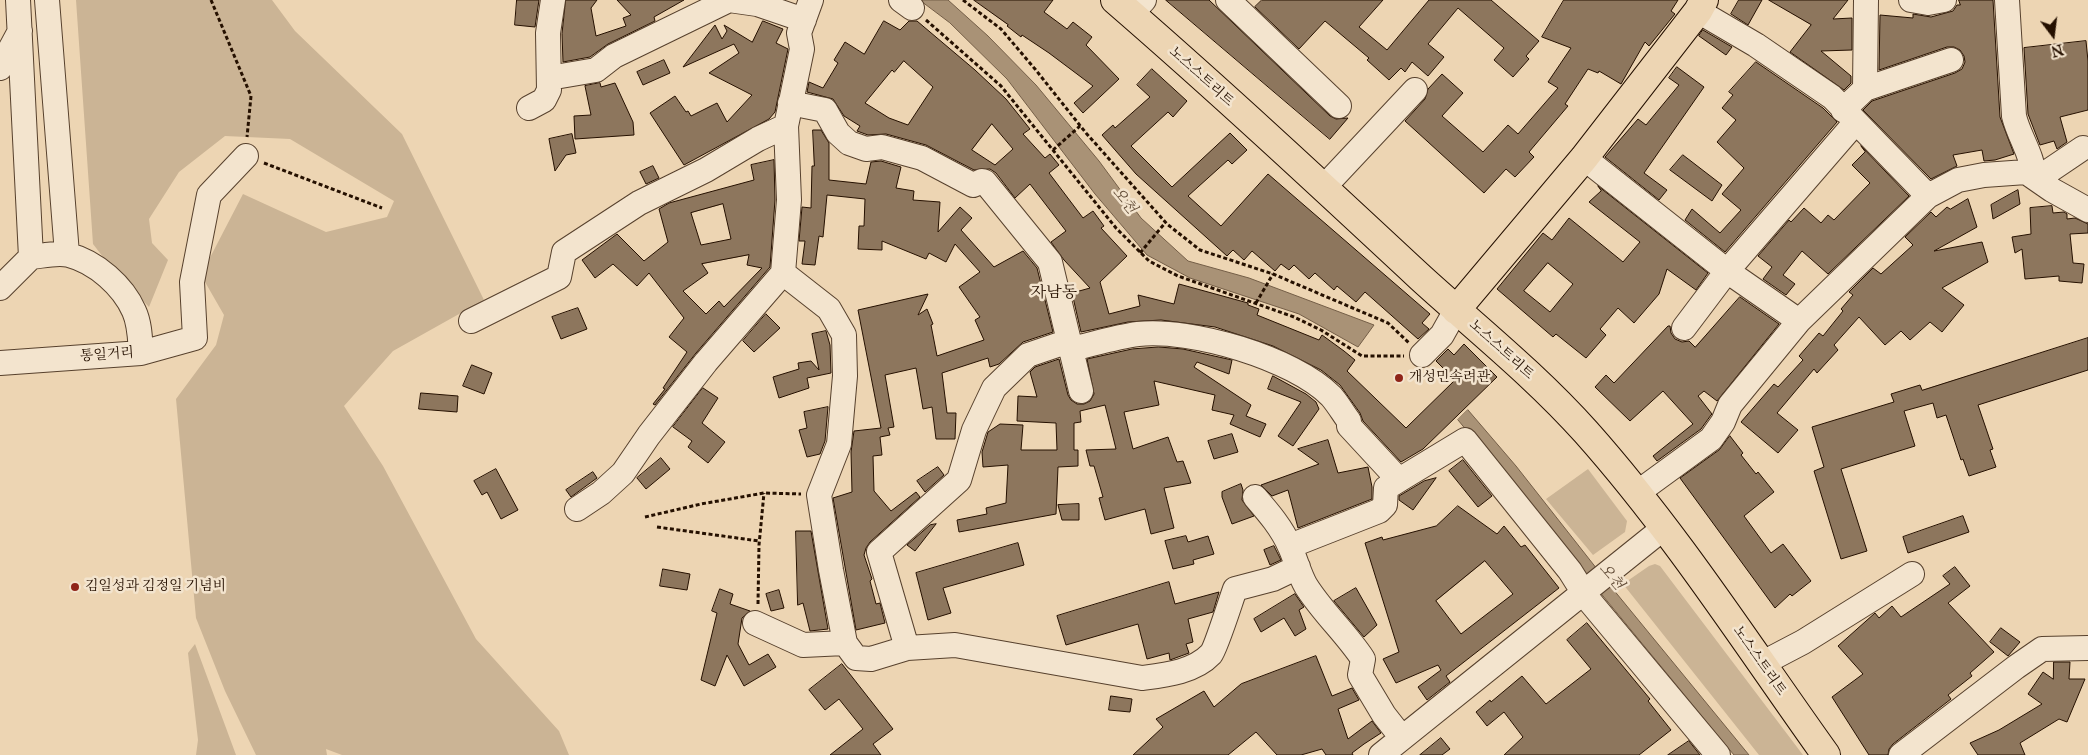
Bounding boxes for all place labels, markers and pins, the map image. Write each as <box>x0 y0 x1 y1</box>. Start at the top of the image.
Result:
place label: 개성민속려관 <box>1409 370 1490 386</box>
marker: 개성민속려관 <box>1393 372 1405 384</box>
place label: 김일성과 김정일 기념비 <box>85 579 226 595</box>
marker: 김일성과 김정일 기념비 <box>69 581 81 593</box>

